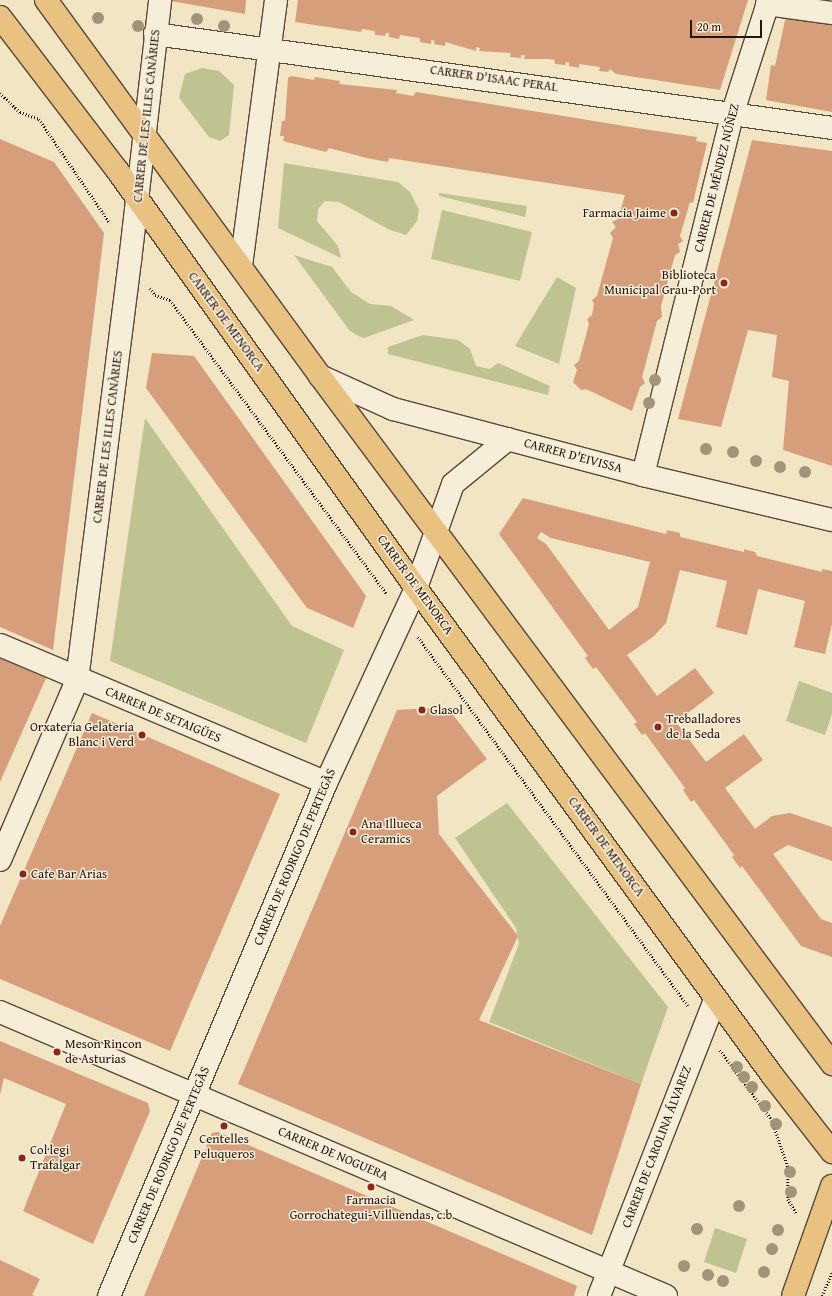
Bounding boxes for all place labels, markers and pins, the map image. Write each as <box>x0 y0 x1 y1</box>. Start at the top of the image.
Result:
place label: Farmacia Jaime <box>583 205 666 221</box>
marker: Farmacia Jaime <box>669 208 679 218</box>
place label: Biblioteca Municipal Grau-Port <box>604 268 716 299</box>
marker: Biblioteca Municipal Grau-Port <box>719 278 729 288</box>
place label: Glasol <box>430 702 463 718</box>
marker: Glasol <box>417 705 427 715</box>
place label: Treballadores de la Seda <box>666 712 741 743</box>
place label: Orxateria Gelateria Blanc i Verd <box>30 720 134 751</box>
marker: Treballadores de la Seda <box>653 722 663 732</box>
marker: Orxateria Gelateria Blanc i Verd <box>137 730 147 740</box>
place label: Ana Illueca Ceramics <box>361 817 422 848</box>
marker: Ana Illueca Ceramics <box>348 827 358 837</box>
place label: Cafe Bar Arias <box>31 866 107 882</box>
marker: Cafe Bar Arias <box>18 869 28 879</box>
place label: Meson Rincon de Asturias <box>65 1037 142 1068</box>
marker: Meson Rincon de Asturias <box>52 1047 62 1057</box>
marker: Centelles Peluqueros <box>219 1121 229 1131</box>
place label: Centelles Peluqueros <box>194 1132 254 1163</box>
place label: Col·legi Trafalgar <box>30 1143 81 1174</box>
marker: Col·legi Trafalgar <box>17 1153 27 1163</box>
marker: Farmacia Gorrochategui-Villuendas, c.b <box>366 1182 376 1192</box>
place label: Farmacia Gorrochategui-Villuendas, c.b <box>290 1193 452 1224</box>

